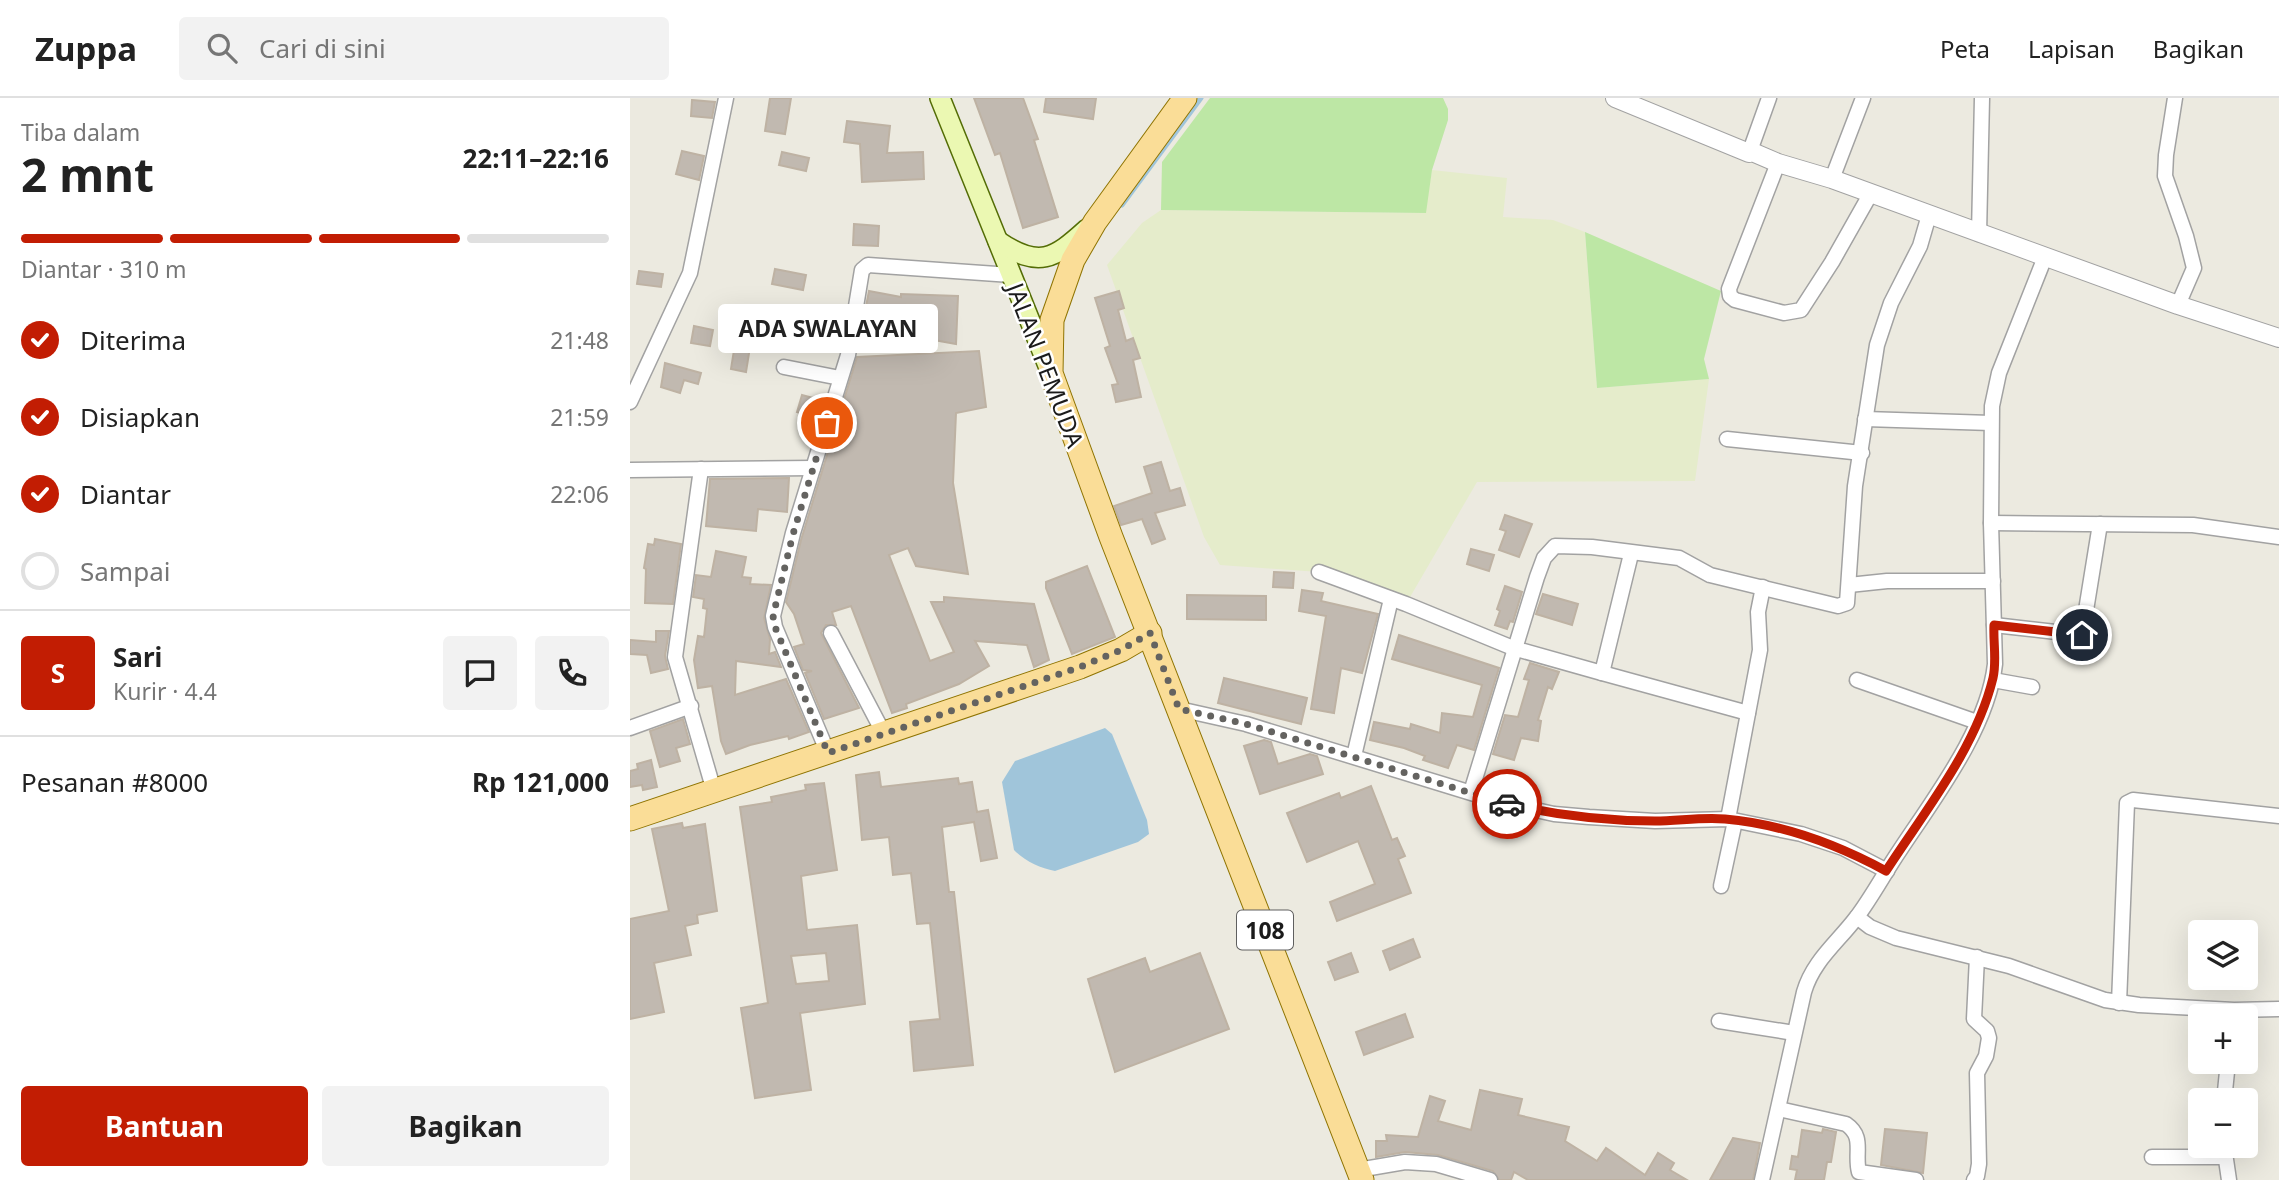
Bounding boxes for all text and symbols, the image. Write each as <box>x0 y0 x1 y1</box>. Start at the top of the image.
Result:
search box <box>179 17 669 80</box>
text: Zuppa <box>35 26 137 71</box>
icon: search <box>203 29 241 67</box>
text: Cari di sini <box>259 30 386 66</box>
text: Peta <box>1940 32 1990 65</box>
text: Lapisan <box>2028 32 2115 65</box>
text: Bagikan <box>2153 32 2244 65</box>
text: Tiba dalam <box>21 116 140 148</box>
text: 22:11–22:16 <box>462 140 609 176</box>
text: 2 mnt <box>21 143 154 205</box>
text: Diantar · 310 m <box>21 253 187 285</box>
street label: JALAN PEMUDA <box>999 276 1093 453</box>
callout: ADA SWALAYAN <box>717 304 937 353</box>
text: ADA SWALAYAN <box>738 312 918 344</box>
icon: check <box>21 321 59 359</box>
text: Diterima <box>80 322 186 358</box>
text: 21:48 <box>550 324 609 356</box>
pin <box>797 393 857 453</box>
icon: check <box>21 398 59 436</box>
text: Disiapkan <box>80 399 200 435</box>
text: 21:59 <box>550 401 609 433</box>
icon: bag <box>808 404 846 442</box>
icon: check <box>21 475 59 513</box>
text: Diantar <box>80 476 171 512</box>
text: 22:06 <box>550 478 609 510</box>
text: Sampai <box>80 553 170 589</box>
pin <box>2052 605 2112 665</box>
icon: home <box>2063 616 2101 654</box>
button: chat <box>443 636 517 710</box>
button: phone <box>535 636 609 710</box>
text: Sari <box>113 639 162 675</box>
text: S <box>51 655 65 691</box>
text: Kurir · 4.4 <box>113 675 217 707</box>
text: Pesanan #8000 <box>21 764 208 800</box>
text: Rp 121,000 <box>472 764 609 800</box>
courier <box>1472 769 1542 839</box>
icon: car <box>1488 785 1526 823</box>
road number: 108 <box>1237 910 1293 950</box>
map controls <box>2188 920 2258 1158</box>
button: layers <box>2188 920 2258 990</box>
button: + <box>2188 1004 2258 1074</box>
button: Bantuan <box>21 1086 308 1166</box>
button: Bagikan <box>322 1086 609 1166</box>
button: − <box>2188 1088 2258 1158</box>

